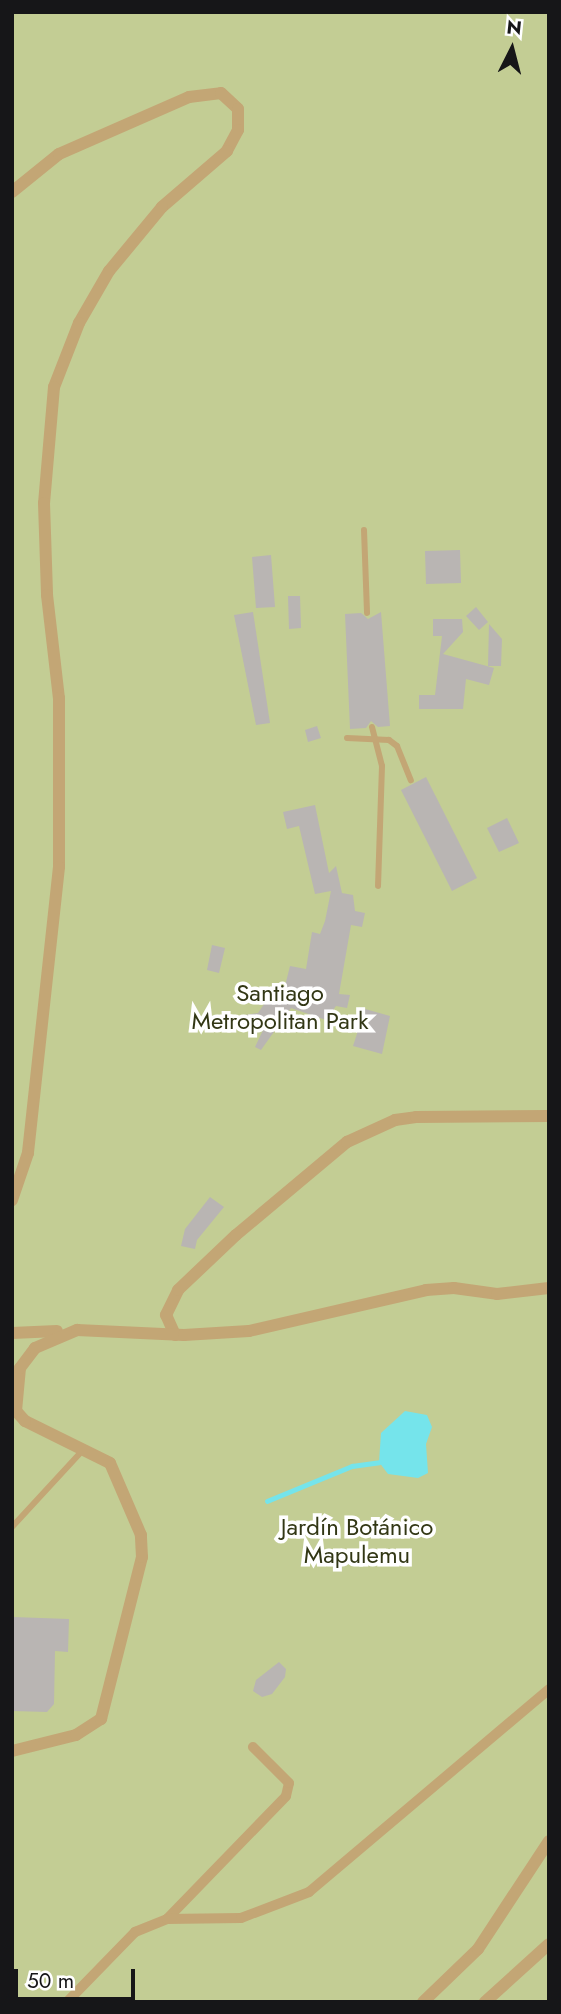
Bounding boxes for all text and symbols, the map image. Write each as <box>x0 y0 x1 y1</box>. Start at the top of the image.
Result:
text: N <box>505 13 523 42</box>
north arrow <box>477 14 547 84</box>
park label: Santiago Metropolitan Park <box>192 979 368 1035</box>
park label: Jardín Botánico Mapulemu <box>281 1513 433 1569</box>
scale bar <box>18 1954 138 1998</box>
text: 50 m <box>27 1966 74 1996</box>

